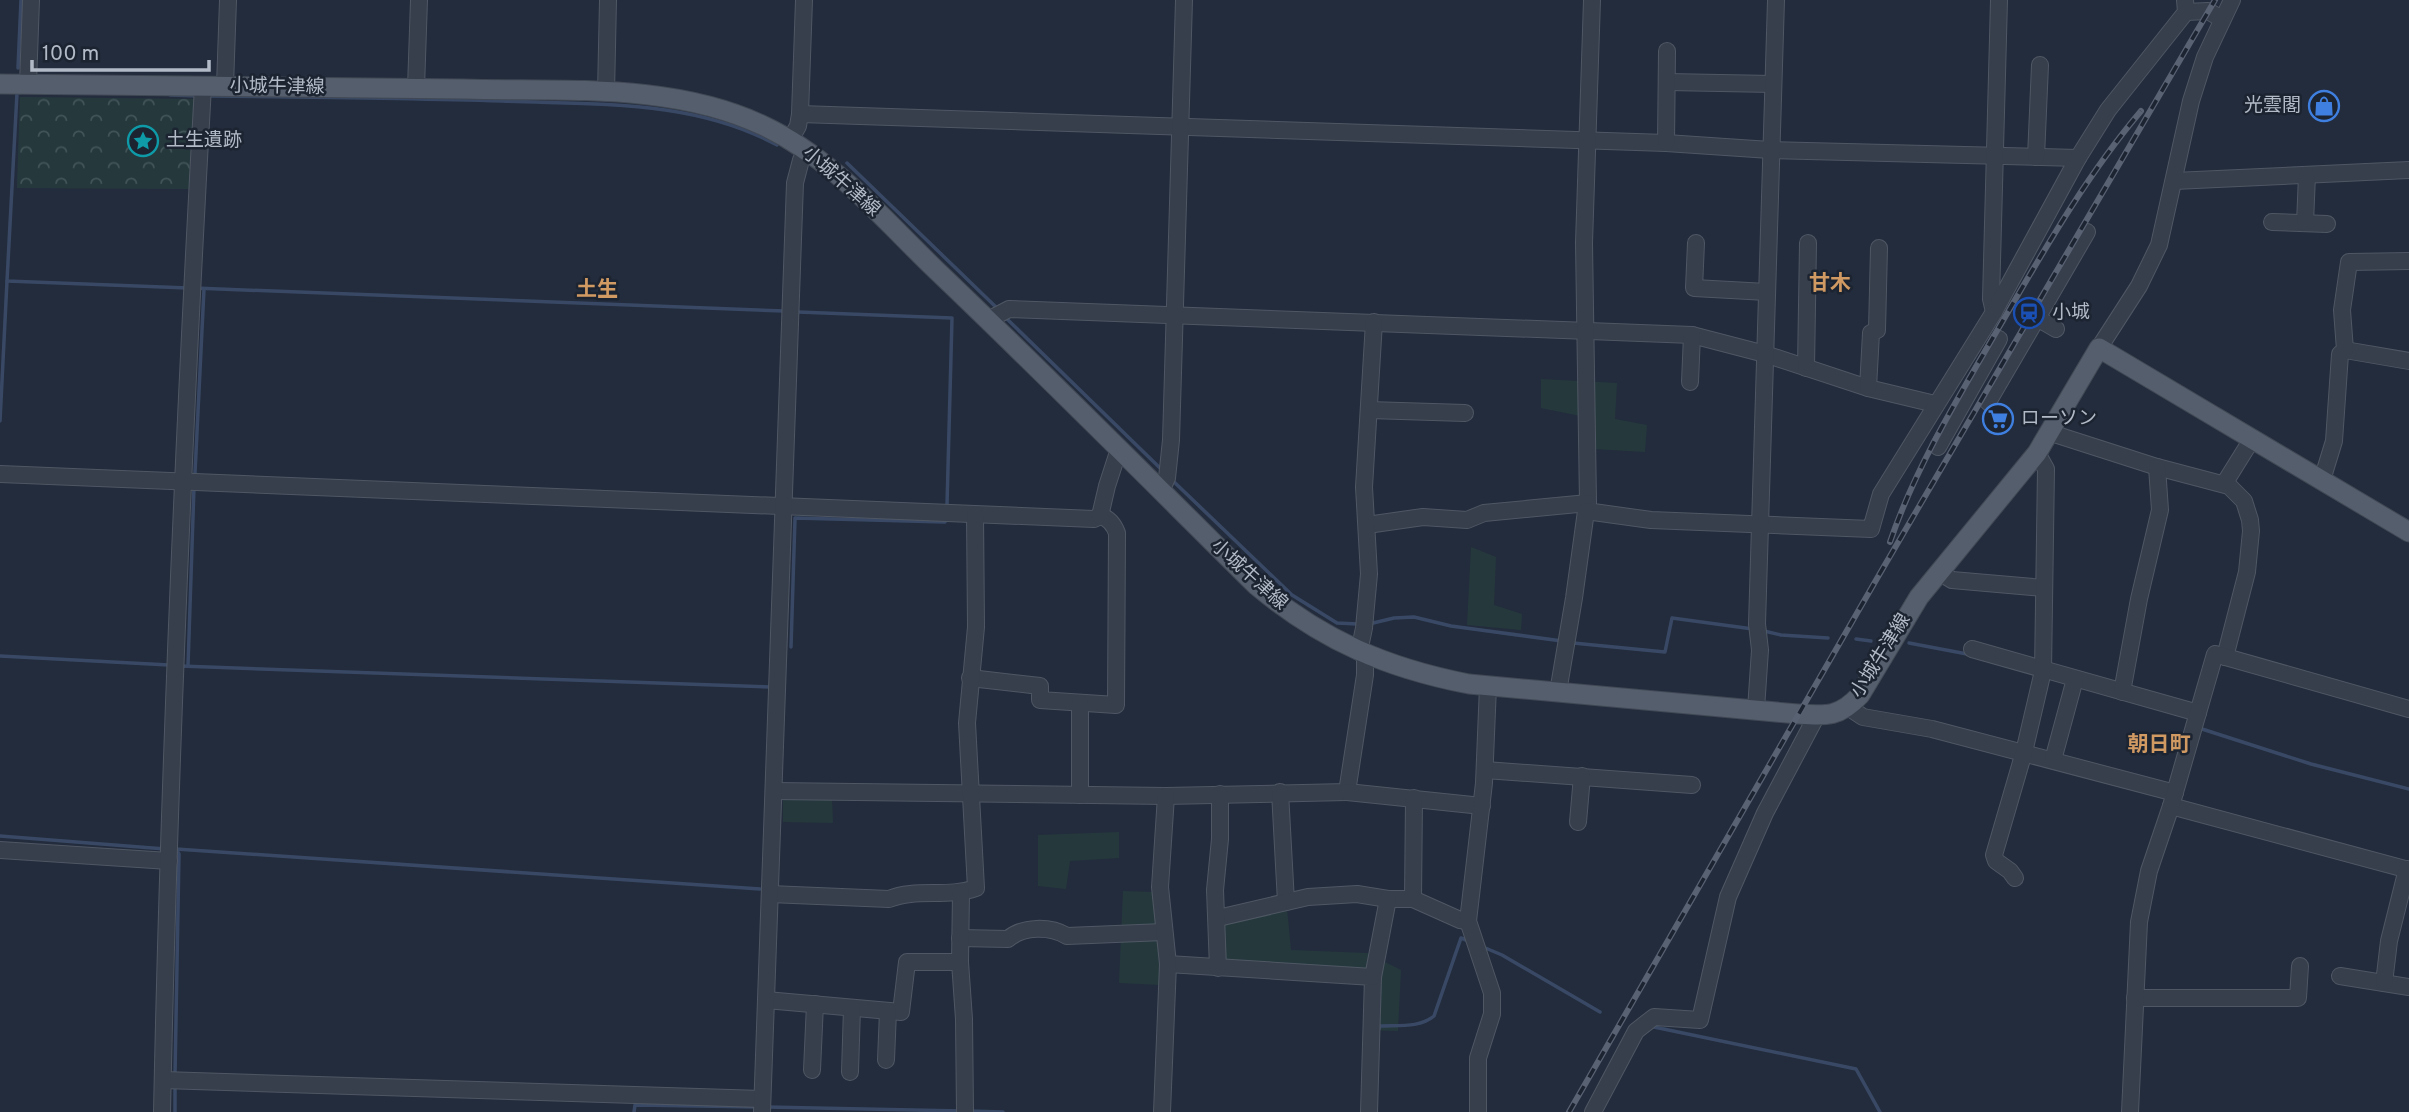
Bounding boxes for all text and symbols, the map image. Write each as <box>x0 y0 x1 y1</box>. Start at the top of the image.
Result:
scale bar <box>32 28 208 72</box>
text: 100 m <box>42 41 99 68</box>
street label: 小城牛津線 <box>229 74 325 100</box>
shop icon: 光雲閣 <box>2307 89 2341 123</box>
place label: 光雲閣 <box>2244 94 2301 118</box>
place icon: 土生遺跡 <box>126 124 160 158</box>
place label: 土生遺跡 <box>166 129 242 153</box>
street label: 小城牛津線 <box>797 142 885 222</box>
district label: 甘木 <box>1809 271 1851 298</box>
district label: 土生 <box>576 277 618 304</box>
station icon: 小城 <box>2012 296 2046 330</box>
place label: 小城 <box>2052 301 2090 325</box>
supermarket icon: ローソン <box>1981 402 2015 436</box>
place label: ローソン <box>2021 407 2097 431</box>
street label: 小城牛津線 <box>1206 534 1292 616</box>
street label: 小城牛津線 <box>1846 609 1916 703</box>
district label: 朝日町 <box>2128 732 2191 759</box>

